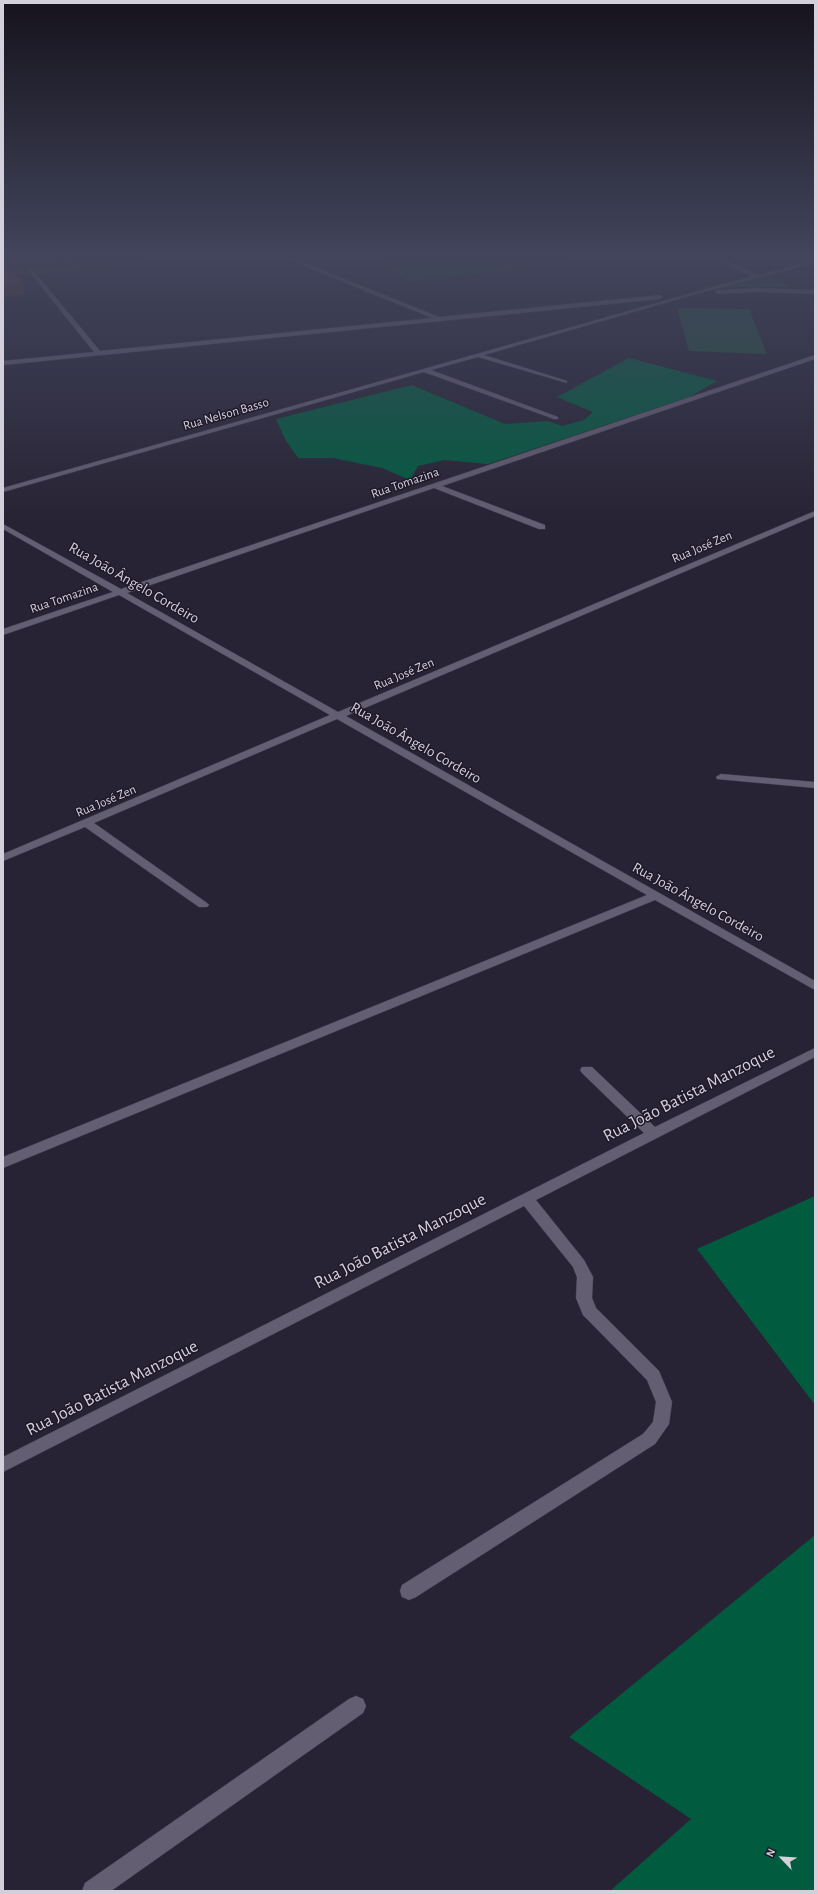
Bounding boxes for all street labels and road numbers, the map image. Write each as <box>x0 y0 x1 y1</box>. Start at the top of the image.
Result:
street label: Rua Nelson Basso <box>181 394 271 434</box>
street label: Rua Tomazina <box>369 464 441 502</box>
street label: Rua José Zen <box>669 527 735 567</box>
street label: Rua João Ângelo Cordeiro <box>66 538 202 628</box>
street label: Rua Tomazina <box>28 579 100 617</box>
street label: Rua José Zen <box>371 654 437 694</box>
street label: Rua João Ângelo Cordeiro <box>348 698 484 788</box>
street label: Rua José Zen <box>73 781 139 821</box>
street label: Rua João Ângelo Cordeiro <box>629 858 767 946</box>
street label: Rua João Batista Manzoque <box>599 1041 779 1147</box>
street label: Rua João Batista Manzoque <box>310 1188 490 1294</box>
street label: Rua João Batista Manzoque <box>22 1335 202 1441</box>

